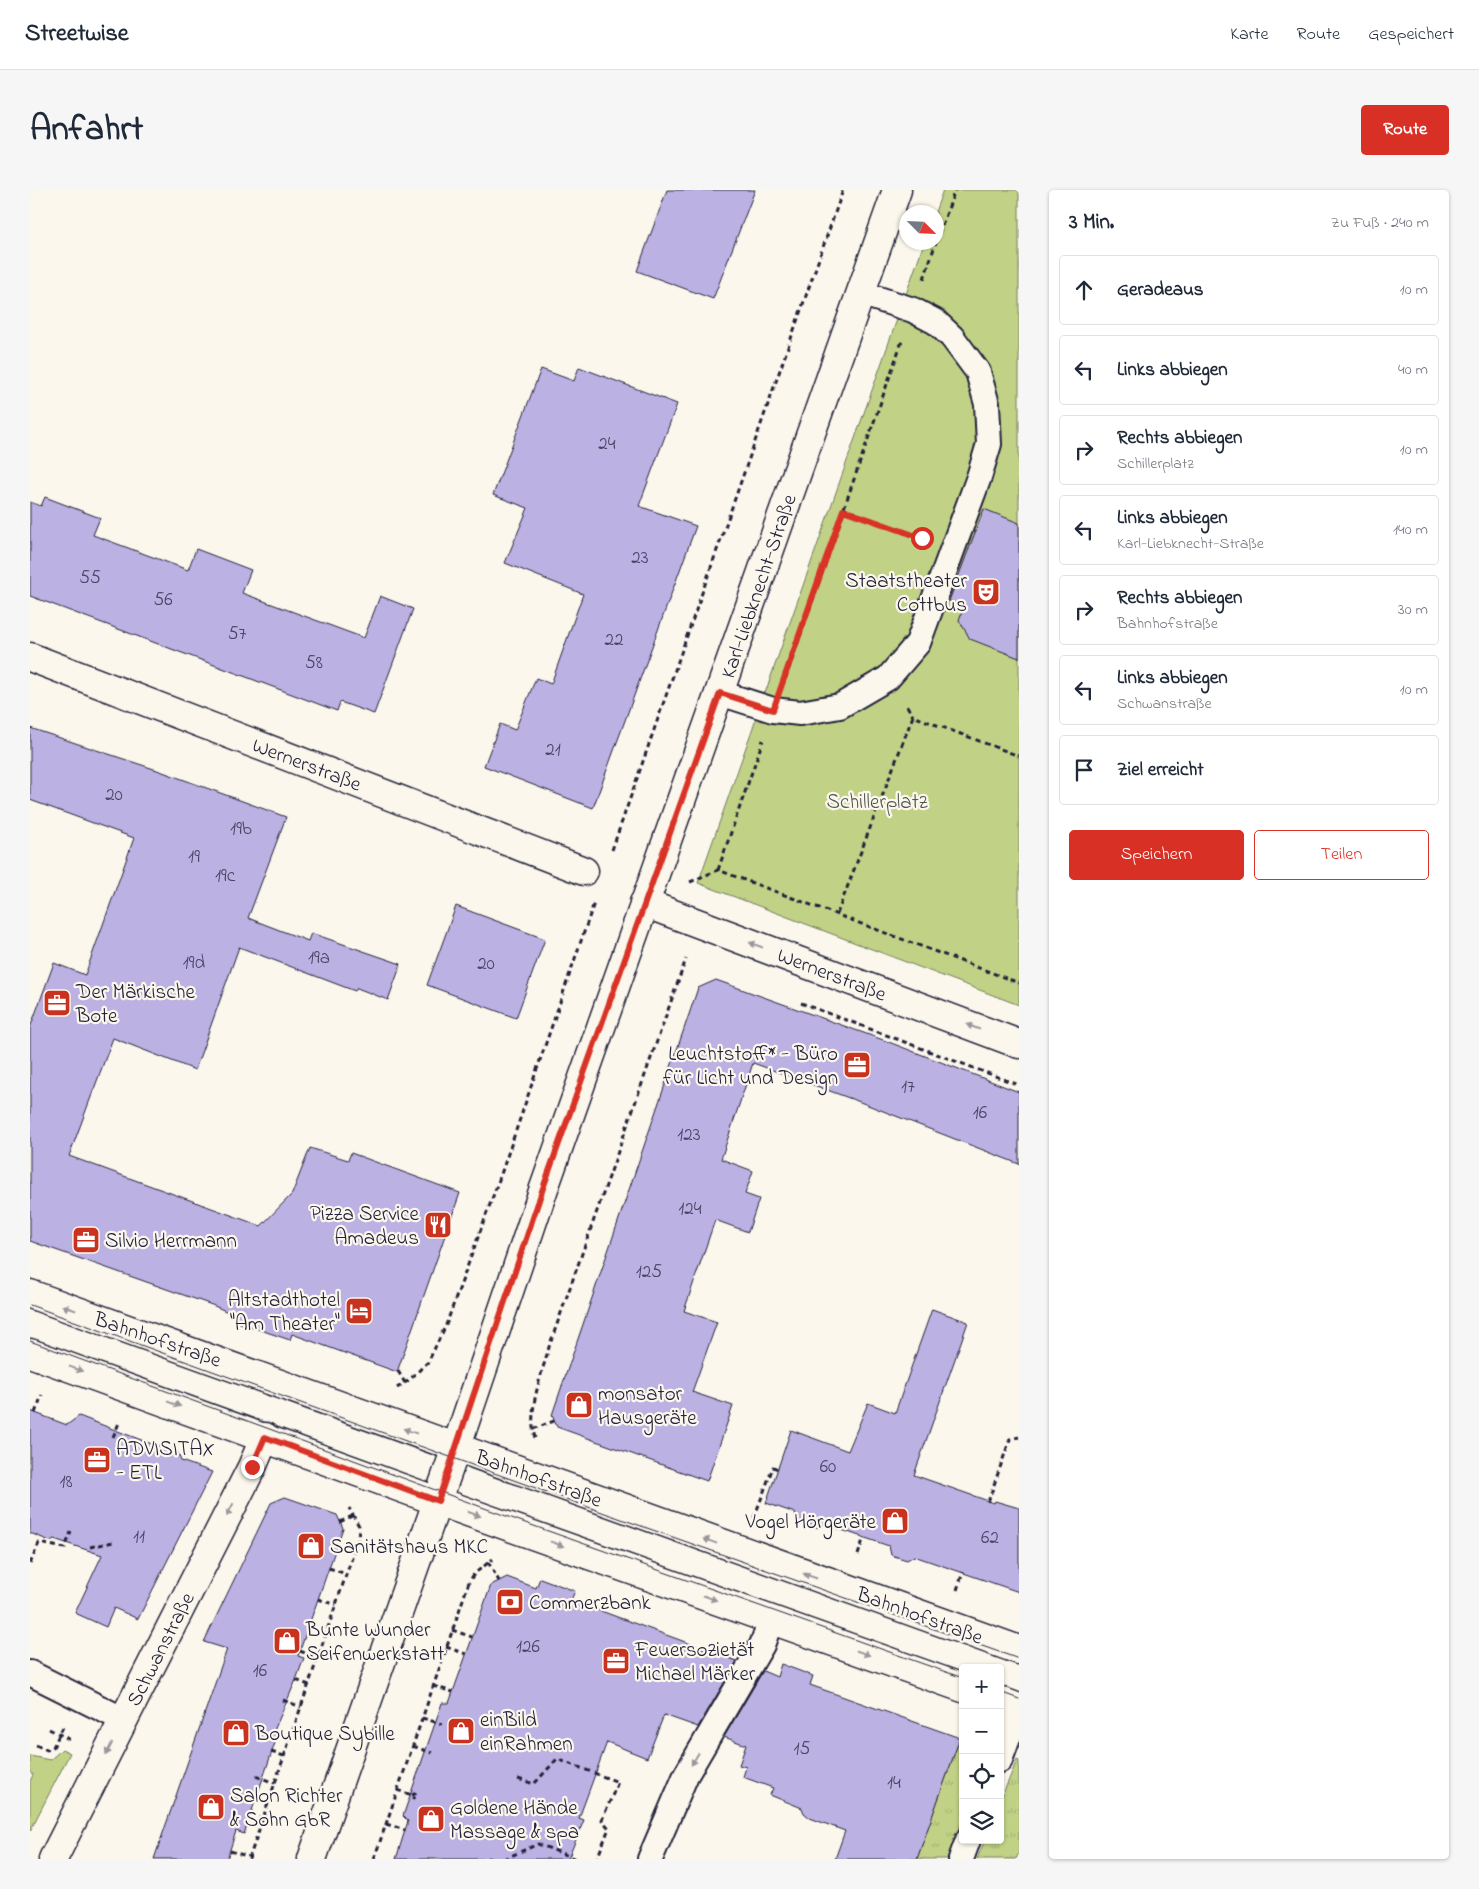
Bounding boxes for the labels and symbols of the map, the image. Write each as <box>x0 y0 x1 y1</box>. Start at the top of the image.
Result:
north arrow <box>899 205 944 250</box>
house number: 24 <box>598 431 616 458</box>
street label: Karl-Liebknecht-Straße <box>714 490 806 683</box>
route start <box>911 527 934 550</box>
house number: 23 <box>631 545 649 572</box>
house number: 55 <box>79 565 101 592</box>
place label: Staatstheater Cottbus <box>845 567 967 621</box>
theatre icon: Staatstheater Cottbus <box>971 577 1001 607</box>
house number: 56 <box>153 587 173 614</box>
house number: 57 <box>228 621 247 648</box>
house number: 22 <box>605 627 623 654</box>
house number: 58 <box>305 650 323 677</box>
street label: Wernerstraße <box>247 731 366 801</box>
house number: 21 <box>545 737 561 764</box>
house number: 20 <box>105 782 123 809</box>
park label: Schillerplatz <box>826 788 928 818</box>
house number: 19b <box>230 816 252 843</box>
house number: 19 <box>188 844 200 871</box>
house number: 19c <box>215 863 236 890</box>
one-way arrow <box>748 941 763 949</box>
street label: Wernerstraße <box>772 941 891 1011</box>
house number: 19a <box>308 945 330 972</box>
house number: 19d <box>183 950 206 977</box>
house number: 20 <box>477 951 495 978</box>
place label: Der Märkische Bote <box>75 978 195 1032</box>
office icon: Der Märkische Bote <box>42 988 72 1018</box>
one-way arrow <box>966 1023 981 1030</box>
place label: Leuchtstoff* - Büro für Licht und Design <box>663 1040 838 1096</box>
office icon: Leuchtstoff* - Büro für Licht und Design <box>842 1050 872 1080</box>
house number: 17 <box>901 1074 915 1101</box>
house number: 16 <box>973 1100 987 1127</box>
house number: 123 <box>677 1122 701 1149</box>
house number: 124 <box>678 1196 702 1223</box>
place label: Pizza Service Amadeus <box>310 1200 420 1254</box>
restaurant icon: Pizza Service Amadeus <box>423 1210 453 1240</box>
office icon: Silvio Herrmann <box>71 1225 101 1255</box>
place label: Silvio Herrmann <box>105 1227 237 1257</box>
house number: 125 <box>636 1259 662 1286</box>
place label: Altstadthotel "Am Theater" <box>228 1286 340 1340</box>
hotel icon: Altstadthotel "Am Theater" <box>344 1296 374 1326</box>
one-way arrow <box>61 1304 76 1312</box>
street label: Bahnhofstraße <box>89 1305 225 1377</box>
one-way arrow <box>69 1365 84 1373</box>
place label: monsator Hausgeräte <box>598 1380 697 1436</box>
shop icon: monsator Hausgeräte <box>564 1390 594 1420</box>
one-way arrow <box>167 1400 182 1408</box>
one-way arrow <box>403 1427 418 1434</box>
place label: ADVISITAX - ETL <box>116 1435 215 1489</box>
street label: Bahnhofstraße <box>470 1443 606 1517</box>
office icon: ADVISITAX - ETL <box>82 1445 112 1475</box>
house number: 60 <box>820 1454 836 1481</box>
route end <box>241 1456 264 1479</box>
house number: 18 <box>59 1469 73 1496</box>
one-way arrow <box>226 1503 234 1518</box>
shop icon: Vogel Hörgeräte <box>880 1506 910 1536</box>
place label: Vogel Hörgeräte <box>744 1508 877 1540</box>
one-way arrow <box>467 1510 482 1518</box>
house number: 11 <box>133 1524 145 1551</box>
house number: 62 <box>981 1525 999 1552</box>
shop icon: Sanitätshaus MKC <box>296 1531 326 1561</box>
place label: Sanitätshaus MKC <box>330 1533 488 1563</box>
one-way arrow <box>702 1537 717 1545</box>
one-way arrow <box>549 1541 564 1548</box>
one-way arrow <box>803 1572 818 1579</box>
street label: Bahnhofstraße <box>851 1580 987 1654</box>
street label: Schwanstraße <box>120 1587 204 1712</box>
bank icon: Commerzbank <box>495 1587 525 1617</box>
place label: Commerzbank <box>529 1589 652 1619</box>
one-way arrow <box>702 1595 717 1602</box>
place label: Bunte Wunder Seifenwerkstatt <box>305 1616 444 1670</box>
shop icon: Bunte Wunder Seifenwerkstatt <box>272 1626 302 1656</box>
house number: 126 <box>516 1634 540 1661</box>
place label: Feuersozietät Michael Märker <box>634 1636 756 1690</box>
office icon: Feuersozietät Michael Märker <box>601 1646 631 1676</box>
one-way arrow <box>856 1649 871 1657</box>
house number: 16 <box>253 1658 267 1685</box>
place label: einBild einRahmen <box>480 1706 573 1760</box>
shop icon: einBild einRahmen <box>446 1716 476 1746</box>
shop icon: Boutique Sybille <box>221 1718 251 1748</box>
place label: Boutique Sybille <box>254 1720 395 1752</box>
house number: 15 <box>794 1736 811 1763</box>
one-way arrow <box>105 1742 113 1756</box>
one-way arrow <box>691 1752 700 1765</box>
house number: 14 <box>887 1770 901 1797</box>
place label: Salon Richter & Sohn GbR <box>230 1782 343 1836</box>
shop icon: Salon Richter & Sohn GbR <box>196 1792 226 1822</box>
place label: Goldene Hände Massage & spa <box>450 1794 579 1850</box>
shop icon: Goldene Hände Massage & spa <box>416 1804 446 1834</box>

